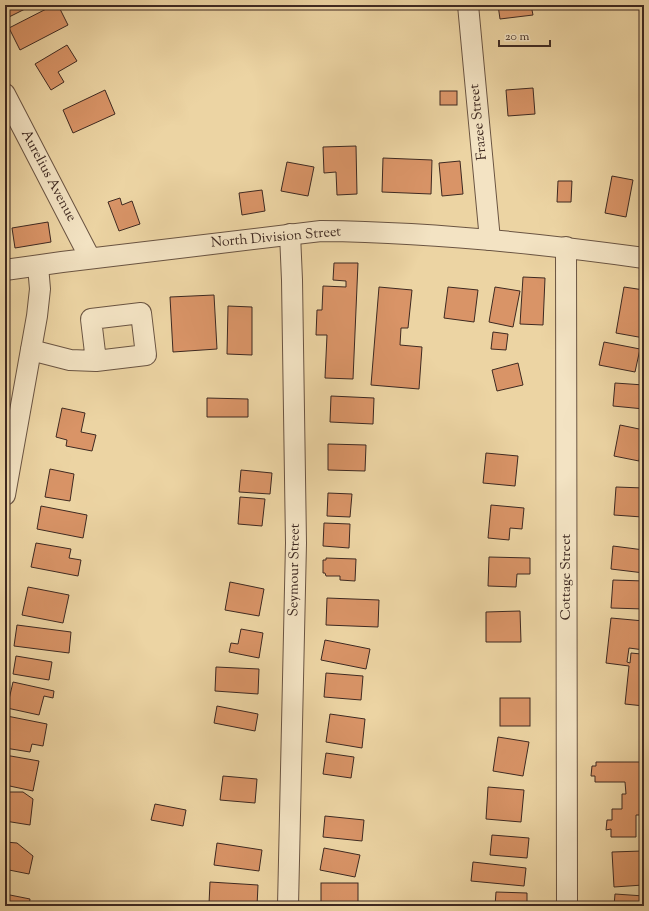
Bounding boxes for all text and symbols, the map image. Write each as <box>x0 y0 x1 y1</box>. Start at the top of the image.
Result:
scale bar <box>499 22 550 48</box>
text: 20 m <box>505 28 530 46</box>
street label: Frazee Street <box>465 83 493 161</box>
street label: Aurelius Avenue <box>15 126 81 226</box>
street label: North Division Street <box>210 222 342 254</box>
street label: Seymour Street <box>284 523 306 617</box>
street label: Cottage Street <box>557 533 577 620</box>

